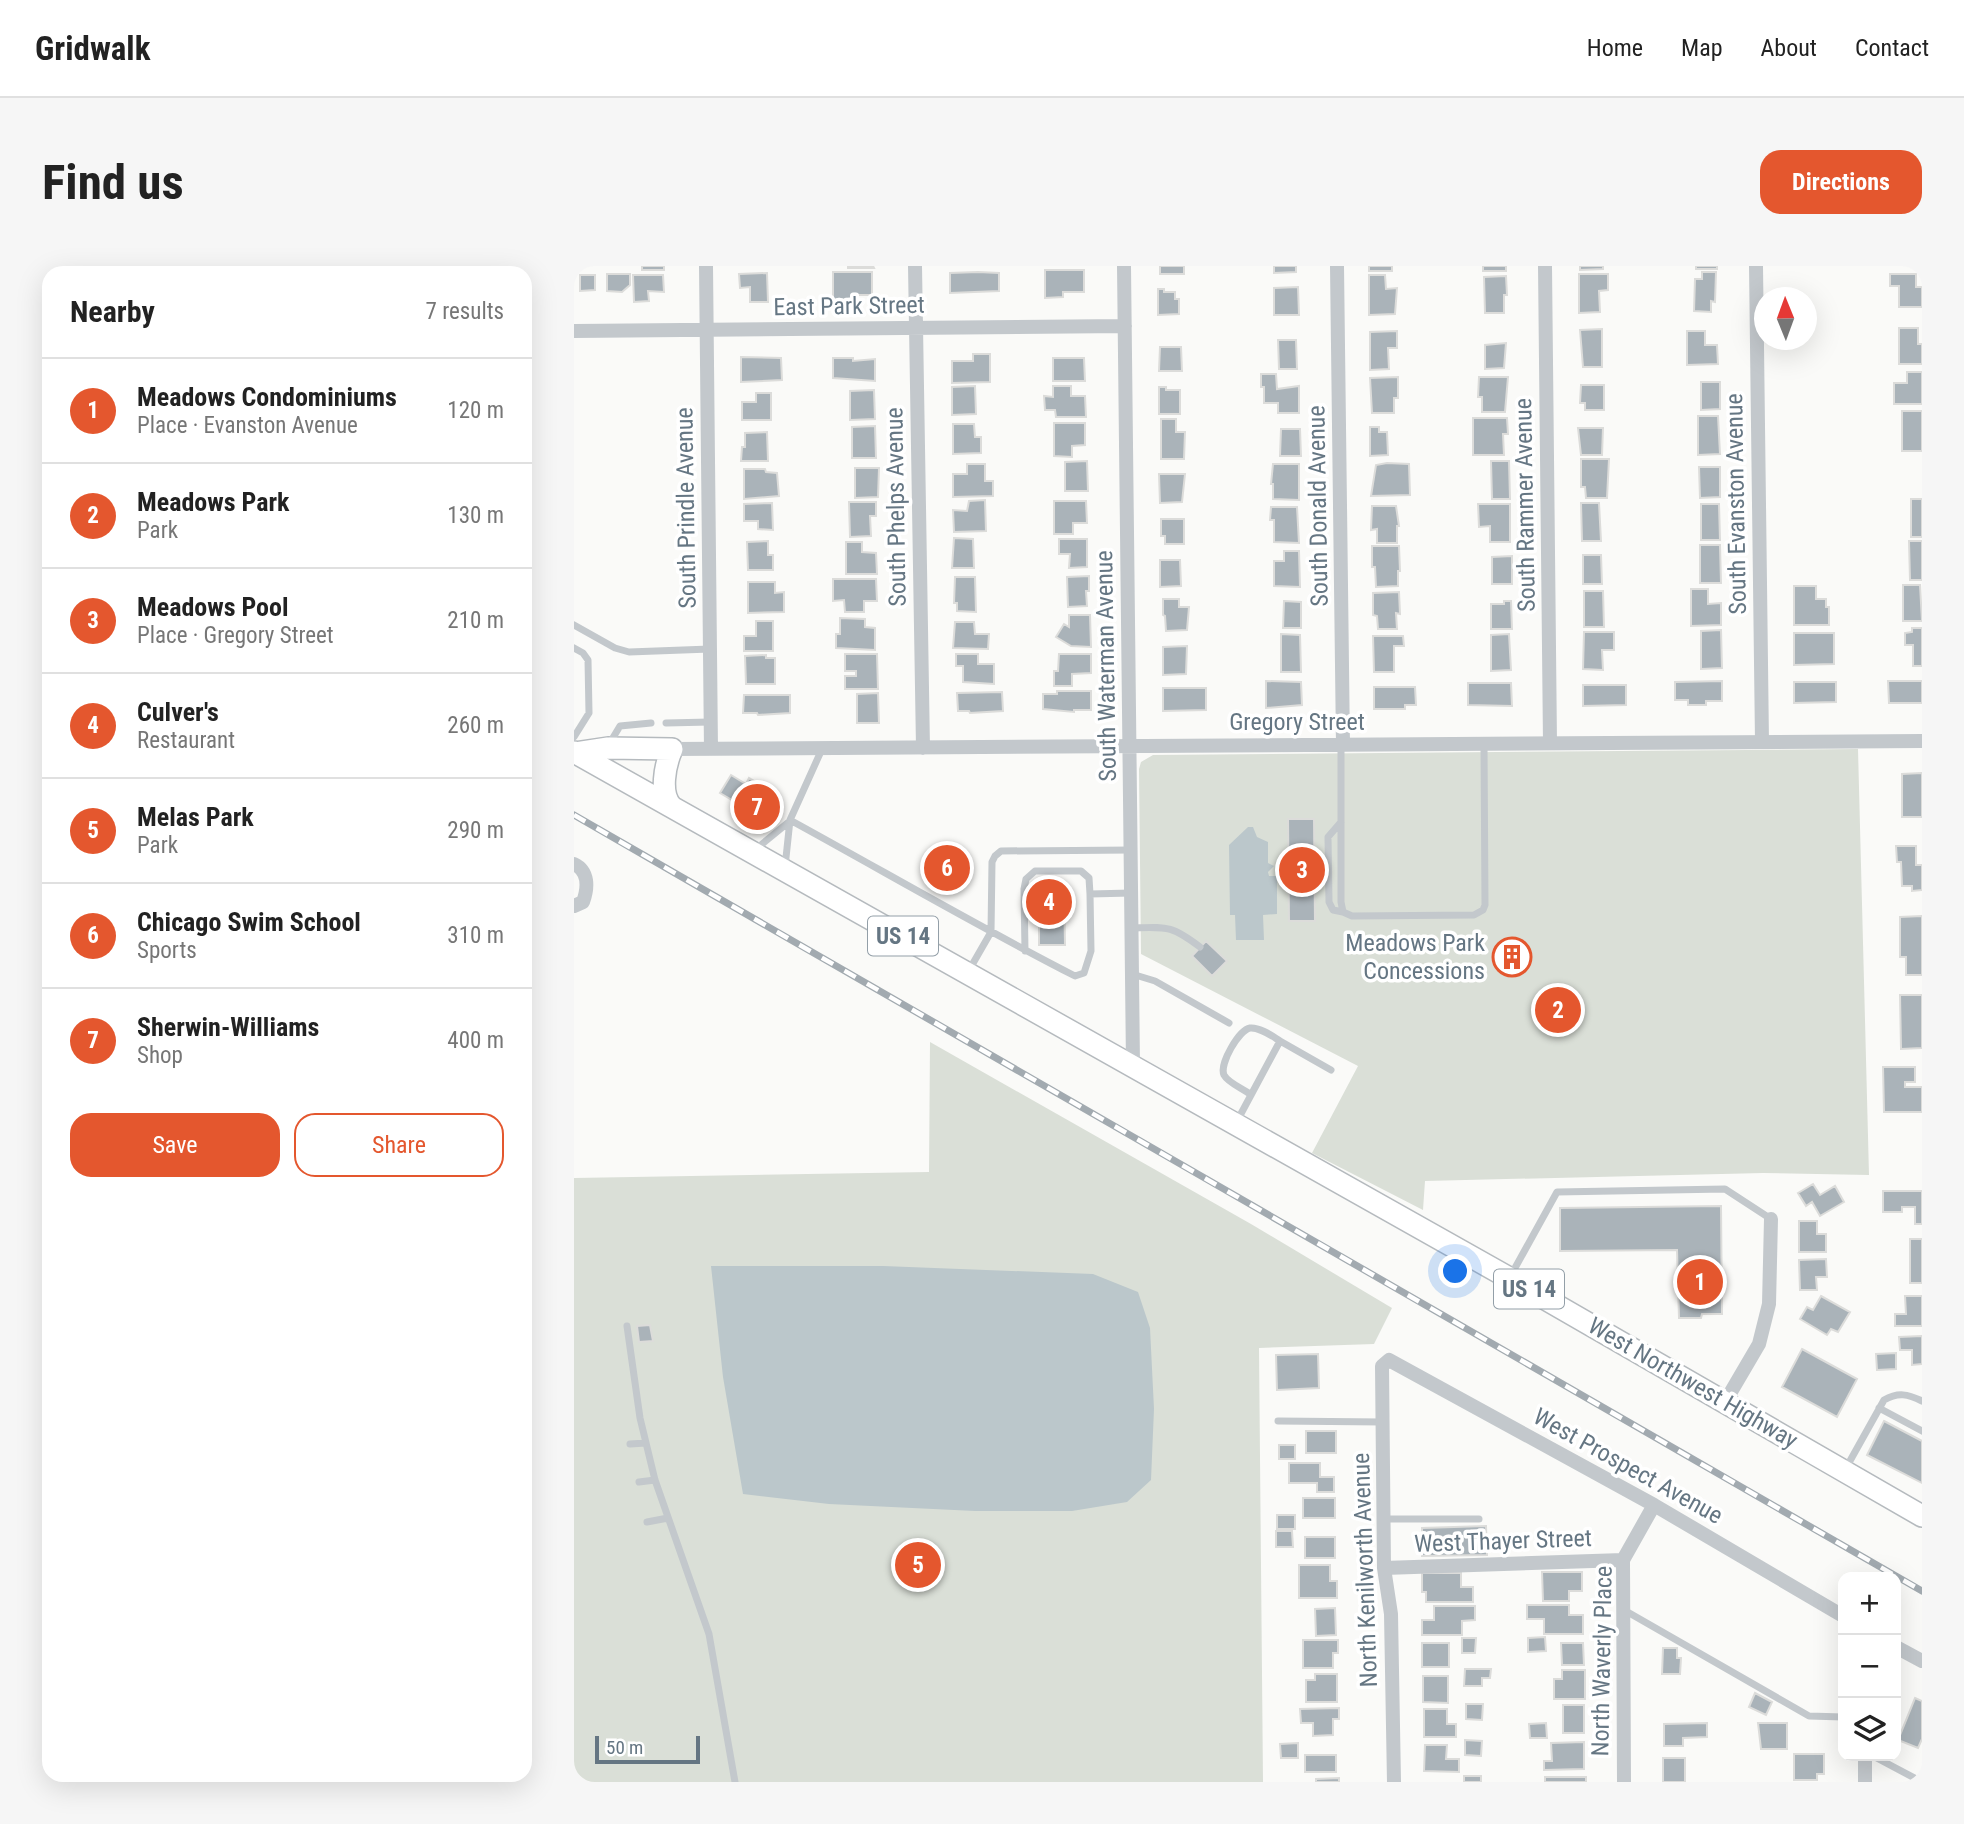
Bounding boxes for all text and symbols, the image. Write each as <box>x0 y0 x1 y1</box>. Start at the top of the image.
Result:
text: Gridwalk <box>35 29 150 68</box>
text: Home <box>1587 34 1643 62</box>
text: Map <box>1681 34 1723 62</box>
text: About <box>1761 34 1817 62</box>
text: Contact <box>1855 34 1929 62</box>
button: Directions <box>1760 150 1922 214</box>
text: Find us <box>42 154 184 211</box>
north arrow <box>1754 287 1817 350</box>
street label: East Park Street <box>773 291 925 321</box>
text: Nearby <box>70 294 155 329</box>
text: 7 results <box>426 298 504 325</box>
text: Meadows Condominiums <box>137 382 397 412</box>
street label: South Evanston Avenue <box>1720 393 1752 615</box>
text: 1 <box>87 397 99 424</box>
text: 120 m <box>447 397 504 424</box>
street label: South Rammer Avenue <box>1509 398 1541 612</box>
street label: South Donald Avenue <box>1302 405 1334 607</box>
street label: South Prindle Avenue <box>670 407 702 609</box>
street label: South Phelps Avenue <box>880 407 912 607</box>
text: Place · Evanston Avenue <box>137 412 358 439</box>
text: Meadows Park <box>137 487 289 517</box>
text: 2 <box>87 502 99 529</box>
text: 130 m <box>447 502 504 529</box>
text: Park <box>137 517 178 544</box>
street label: South Waterman Avenue <box>1090 550 1122 782</box>
text: Meadows Pool <box>137 592 289 622</box>
text: 3 <box>87 607 99 634</box>
text: 210 m <box>447 607 504 634</box>
text: Place · Gregory Street <box>137 622 334 649</box>
text: Culver's <box>137 697 219 727</box>
street label: Gregory Street <box>1229 708 1365 736</box>
text: 4 <box>87 712 99 739</box>
text: 260 m <box>447 712 504 739</box>
text: Restaurant <box>137 727 235 754</box>
pin: 7 <box>734 781 780 833</box>
text: Melas Park <box>137 802 254 832</box>
text: 5 <box>87 817 99 844</box>
text: 290 m <box>447 817 504 844</box>
text: Park <box>137 832 178 859</box>
pin: 6 <box>924 842 970 894</box>
pin: 3 <box>1279 844 1325 896</box>
pin: 4 <box>1026 876 1072 928</box>
text: Chicago Swim School <box>137 907 361 937</box>
road number: US 14 <box>868 916 938 956</box>
text: 6 <box>87 922 99 949</box>
text: 310 m <box>447 922 504 949</box>
place label: Meadows Park Concessions <box>1345 929 1485 985</box>
building icon: Meadows Park Concessions <box>1491 936 1533 978</box>
text: Sports <box>137 937 197 964</box>
pin: 2 <box>1535 984 1581 1036</box>
text: Sherwin-Williams <box>137 1012 319 1042</box>
text: 7 <box>87 1027 99 1054</box>
text: 400 m <box>447 1027 504 1054</box>
text: Shop <box>137 1042 183 1069</box>
button: Save <box>70 1113 280 1177</box>
button: Share <box>294 1113 504 1177</box>
your location <box>1438 1254 1472 1288</box>
pin: 1 <box>1677 1256 1723 1308</box>
road number: US 14 <box>1494 1270 1564 1308</box>
street label: West Northwest Highway <box>1583 1312 1803 1454</box>
street label: West Prospect Avenue <box>1529 1402 1727 1530</box>
street label: North Kenilworth Avenue <box>1347 1452 1383 1688</box>
street label: West Thayer Street <box>1414 1524 1592 1558</box>
pin: 5 <box>895 1539 941 1591</box>
street label: North Waverly Place <box>1586 1565 1618 1757</box>
map controls <box>1838 1572 1901 1761</box>
button: + <box>1838 1572 1901 1635</box>
button: − <box>1838 1635 1901 1698</box>
button: layers <box>1838 1698 1901 1761</box>
scale bar <box>595 1733 700 1765</box>
text: 50 m <box>606 1736 643 1759</box>

